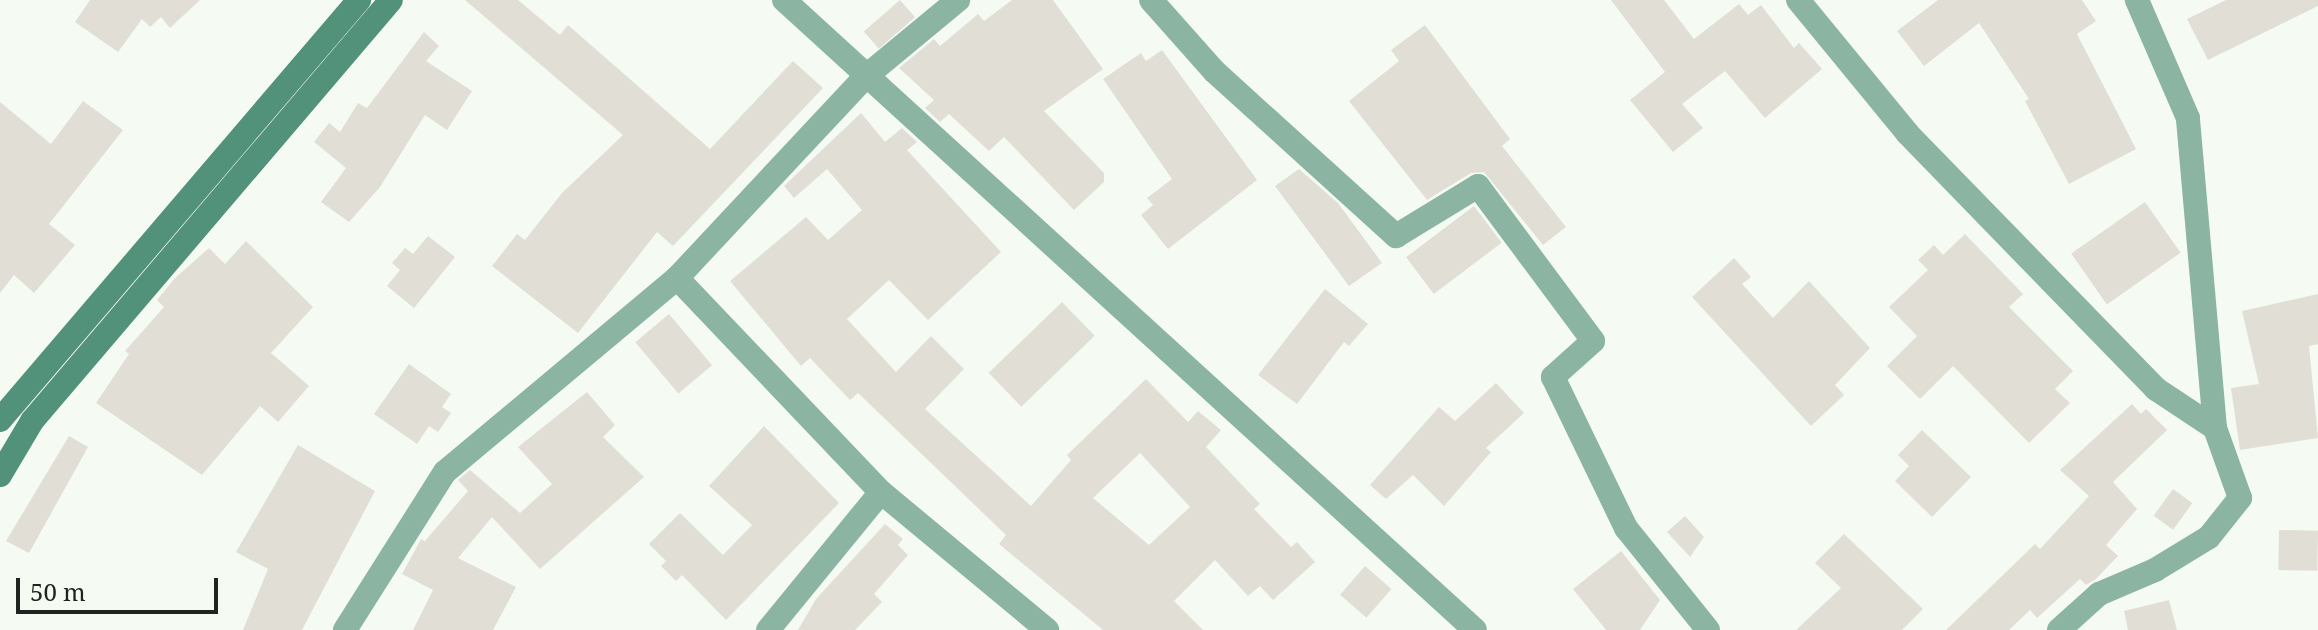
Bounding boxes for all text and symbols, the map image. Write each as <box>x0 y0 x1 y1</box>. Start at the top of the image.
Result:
scale bar <box>20 562 222 612</box>
text: 50 m <box>30 575 86 608</box>

